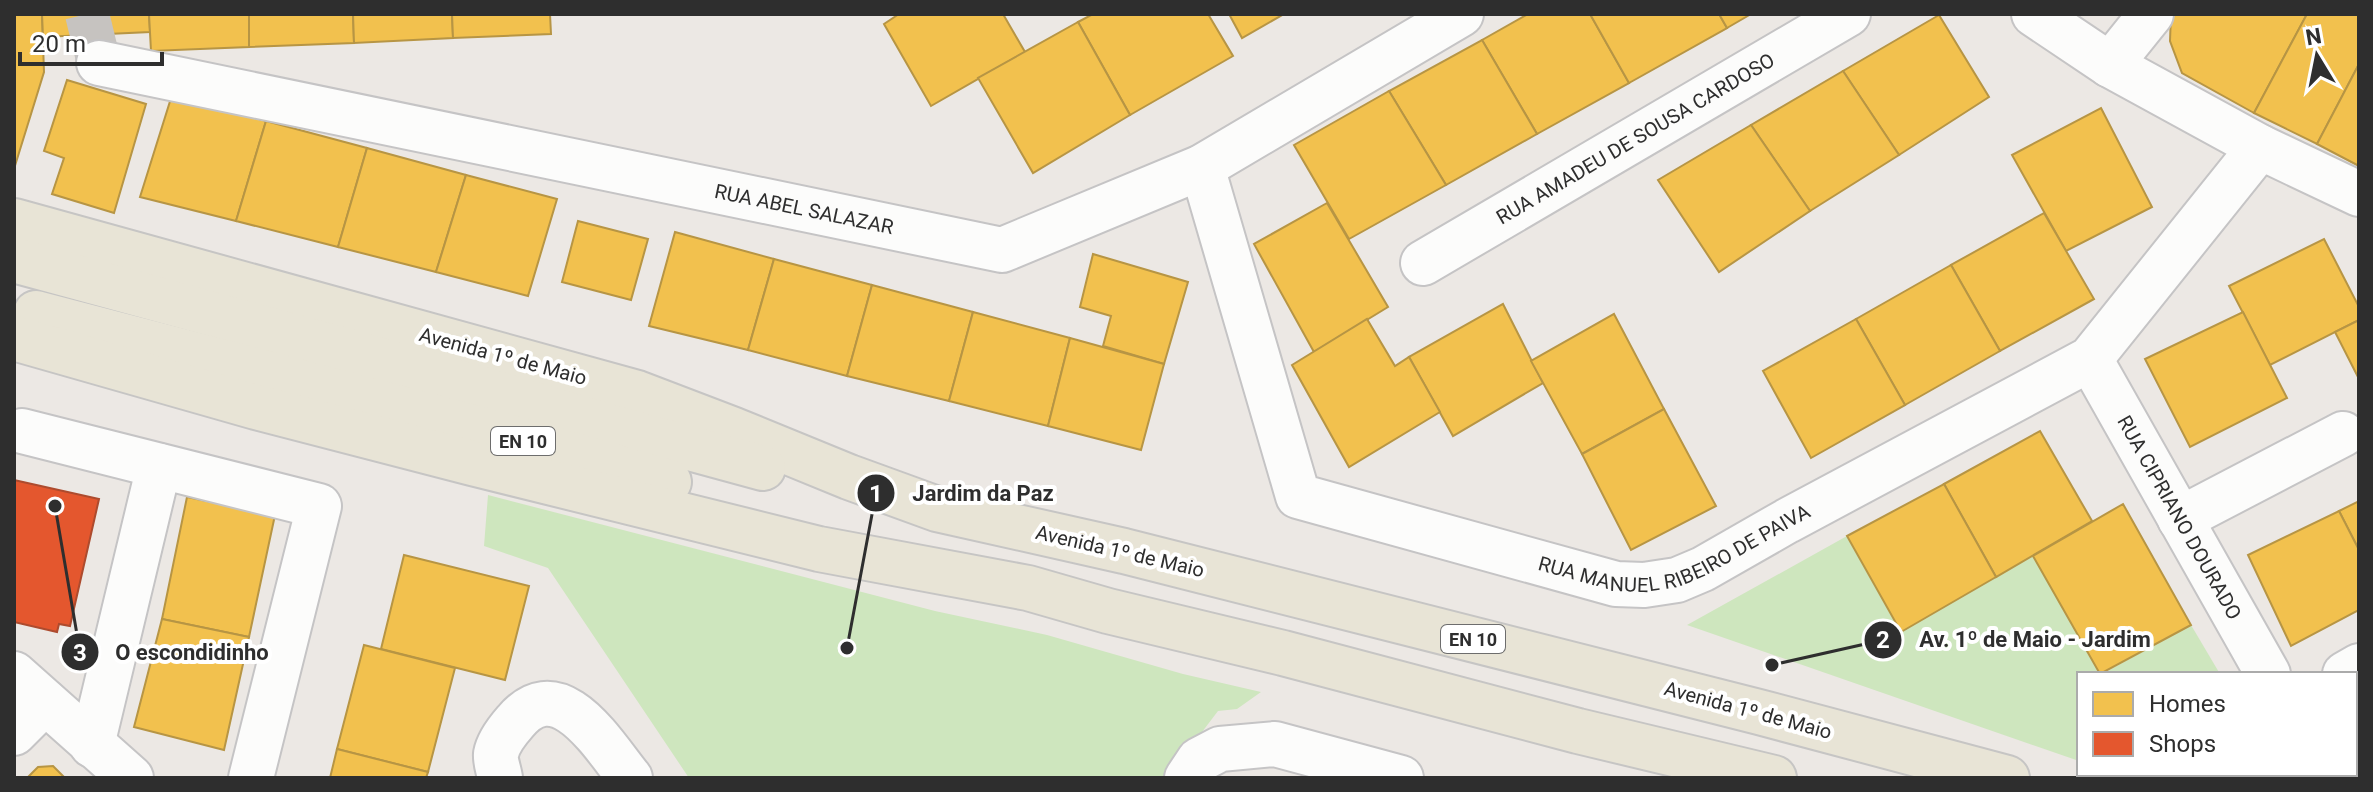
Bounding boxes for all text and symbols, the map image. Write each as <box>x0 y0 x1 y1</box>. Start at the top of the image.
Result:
scale bar <box>20 16 162 66</box>
north arrow <box>2277 16 2357 96</box>
text: N <box>2304 23 2323 50</box>
text: 20 m <box>32 30 86 58</box>
street label: RUA AMADEU DE SOUSA CARDOSO <box>1492 48 1779 229</box>
street label: RUA ABEL SALAZAR <box>712 179 896 239</box>
street label: Avenida 1º de Maio <box>417 322 589 390</box>
street label: RUA CIPRIANO DOURADO <box>2112 411 2247 624</box>
road number: EN 10 <box>491 427 555 455</box>
callout: Jardim da Paz <box>856 470 1069 516</box>
text: 1 <box>869 480 883 508</box>
text: Jardim da Paz <box>912 481 1054 506</box>
street label: RUA MANUEL RIBEIRO DE PAIVA <box>1536 499 1814 597</box>
street label: Avenida 1º de Maio <box>1033 520 1207 582</box>
callout: Av. 1º de Maio - Jardim <box>1863 617 2167 663</box>
road number: EN 10 <box>1441 625 1505 653</box>
text: 2 <box>1876 626 1890 654</box>
text: Av. 1º de Maio - Jardim <box>1919 627 2151 652</box>
callout: O escondidinho <box>60 629 285 675</box>
text: 3 <box>73 639 87 667</box>
text: O escondidinho <box>115 640 269 665</box>
legend <box>2077 672 2357 776</box>
street label: Avenida 1º de Maio <box>1662 676 1834 744</box>
text: Homes <box>2149 690 2226 718</box>
text: Shops <box>2149 730 2216 758</box>

